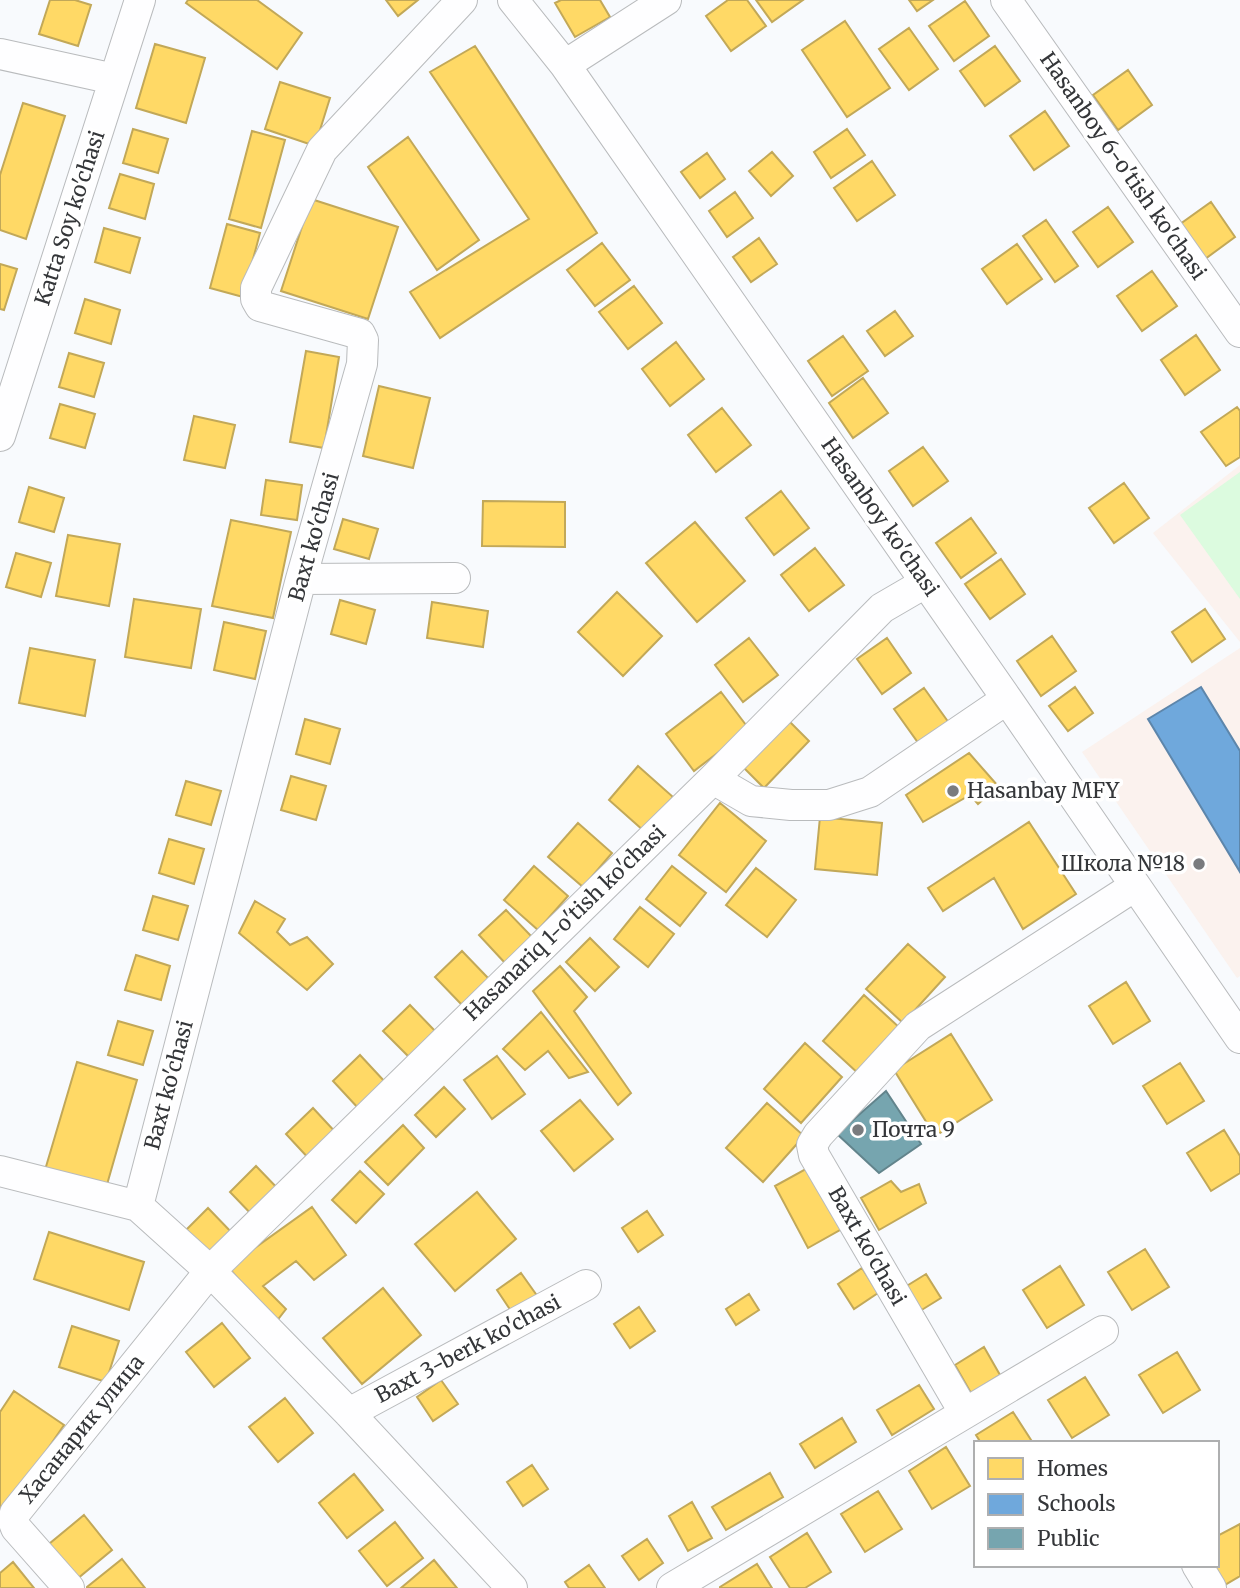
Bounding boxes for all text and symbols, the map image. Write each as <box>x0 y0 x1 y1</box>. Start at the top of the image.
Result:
street label: Hasanboy 6-o'tish ko'chasi <box>1034 47 1213 285</box>
street label: Katta Soy ko'chasi <box>29 127 111 309</box>
street label: Hasanboy ko'chasi <box>816 432 945 601</box>
street label: Baxt ko'chasi <box>282 469 345 604</box>
place label: Hasanbay MFY <box>967 777 1120 804</box>
marker: Hasanbay MFY <box>945 783 961 799</box>
street label: Hasanariq 1-o'tish ko'chasi <box>458 819 671 1026</box>
place label: Школа №18 <box>1061 850 1185 877</box>
marker: Школа №18 <box>1191 856 1207 872</box>
street label: Baxt ko'chasi <box>138 1017 199 1153</box>
place label: Почта 9 <box>872 1116 955 1143</box>
marker: Почта 9 <box>850 1122 866 1138</box>
street label: Baxt ko'chasi <box>822 1181 912 1310</box>
street label: Baxt 3-berk ko'chasi <box>370 1288 565 1409</box>
street label: Хасанарик улица <box>13 1349 150 1508</box>
legend <box>974 1441 1219 1567</box>
text: Homes <box>1037 1455 1108 1482</box>
text: Schools <box>1037 1490 1116 1517</box>
text: Public <box>1037 1525 1100 1552</box>

